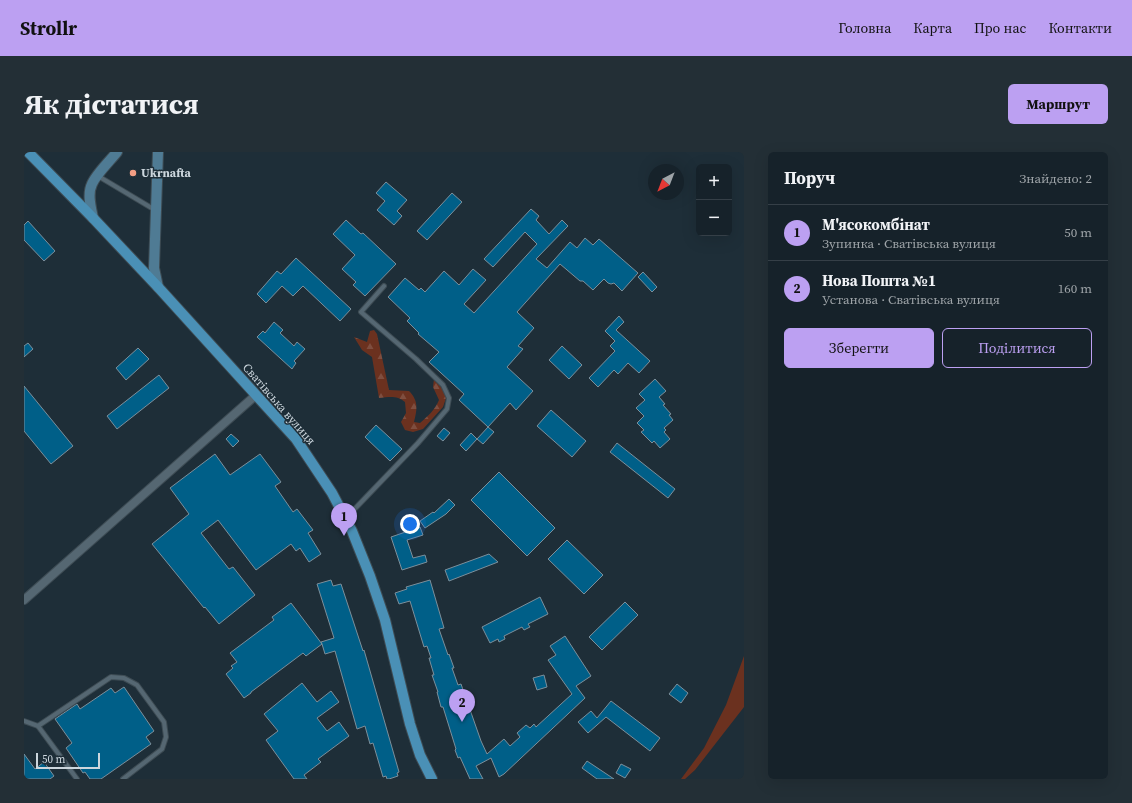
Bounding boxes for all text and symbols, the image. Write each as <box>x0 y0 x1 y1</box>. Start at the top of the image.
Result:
text: Strollr <box>20 15 77 41</box>
text: Головна <box>838 18 891 38</box>
text: Карта <box>913 18 952 38</box>
text: Про нас <box>974 18 1026 38</box>
text: Контакти <box>1048 18 1112 38</box>
button: Маршрут <box>1008 84 1108 124</box>
text: Як дістатися <box>24 85 199 123</box>
north arrow <box>648 164 684 200</box>
map controls <box>696 164 732 236</box>
button: + <box>696 164 732 200</box>
place label: Ukrnafta <box>141 165 191 181</box>
text: Поруч <box>784 166 835 190</box>
marker: Ukrnafta <box>128 168 138 178</box>
text: Знайдено: 2 <box>1019 170 1092 187</box>
button: − <box>696 200 732 236</box>
text: М'ясокомбінат <box>822 214 930 235</box>
text: 1 <box>793 224 801 241</box>
text: 50 m <box>1064 224 1092 241</box>
text: Зупинка · Сватівська вулиця <box>822 235 996 252</box>
text: Нова Пошта №1 <box>822 270 936 291</box>
text: 2 <box>793 280 801 297</box>
text: 160 m <box>1058 280 1092 297</box>
text: Установа · Сватівська вулиця <box>822 291 1000 308</box>
button: Зберегти <box>784 328 934 368</box>
button: Поділитися <box>942 328 1092 368</box>
street label: Сватівська вулиця <box>239 360 319 448</box>
pin: 1 <box>331 503 357 536</box>
your location <box>400 514 420 534</box>
pin: 2 <box>449 689 475 722</box>
scale bar <box>36 751 100 770</box>
text: 50 m <box>42 752 65 767</box>

